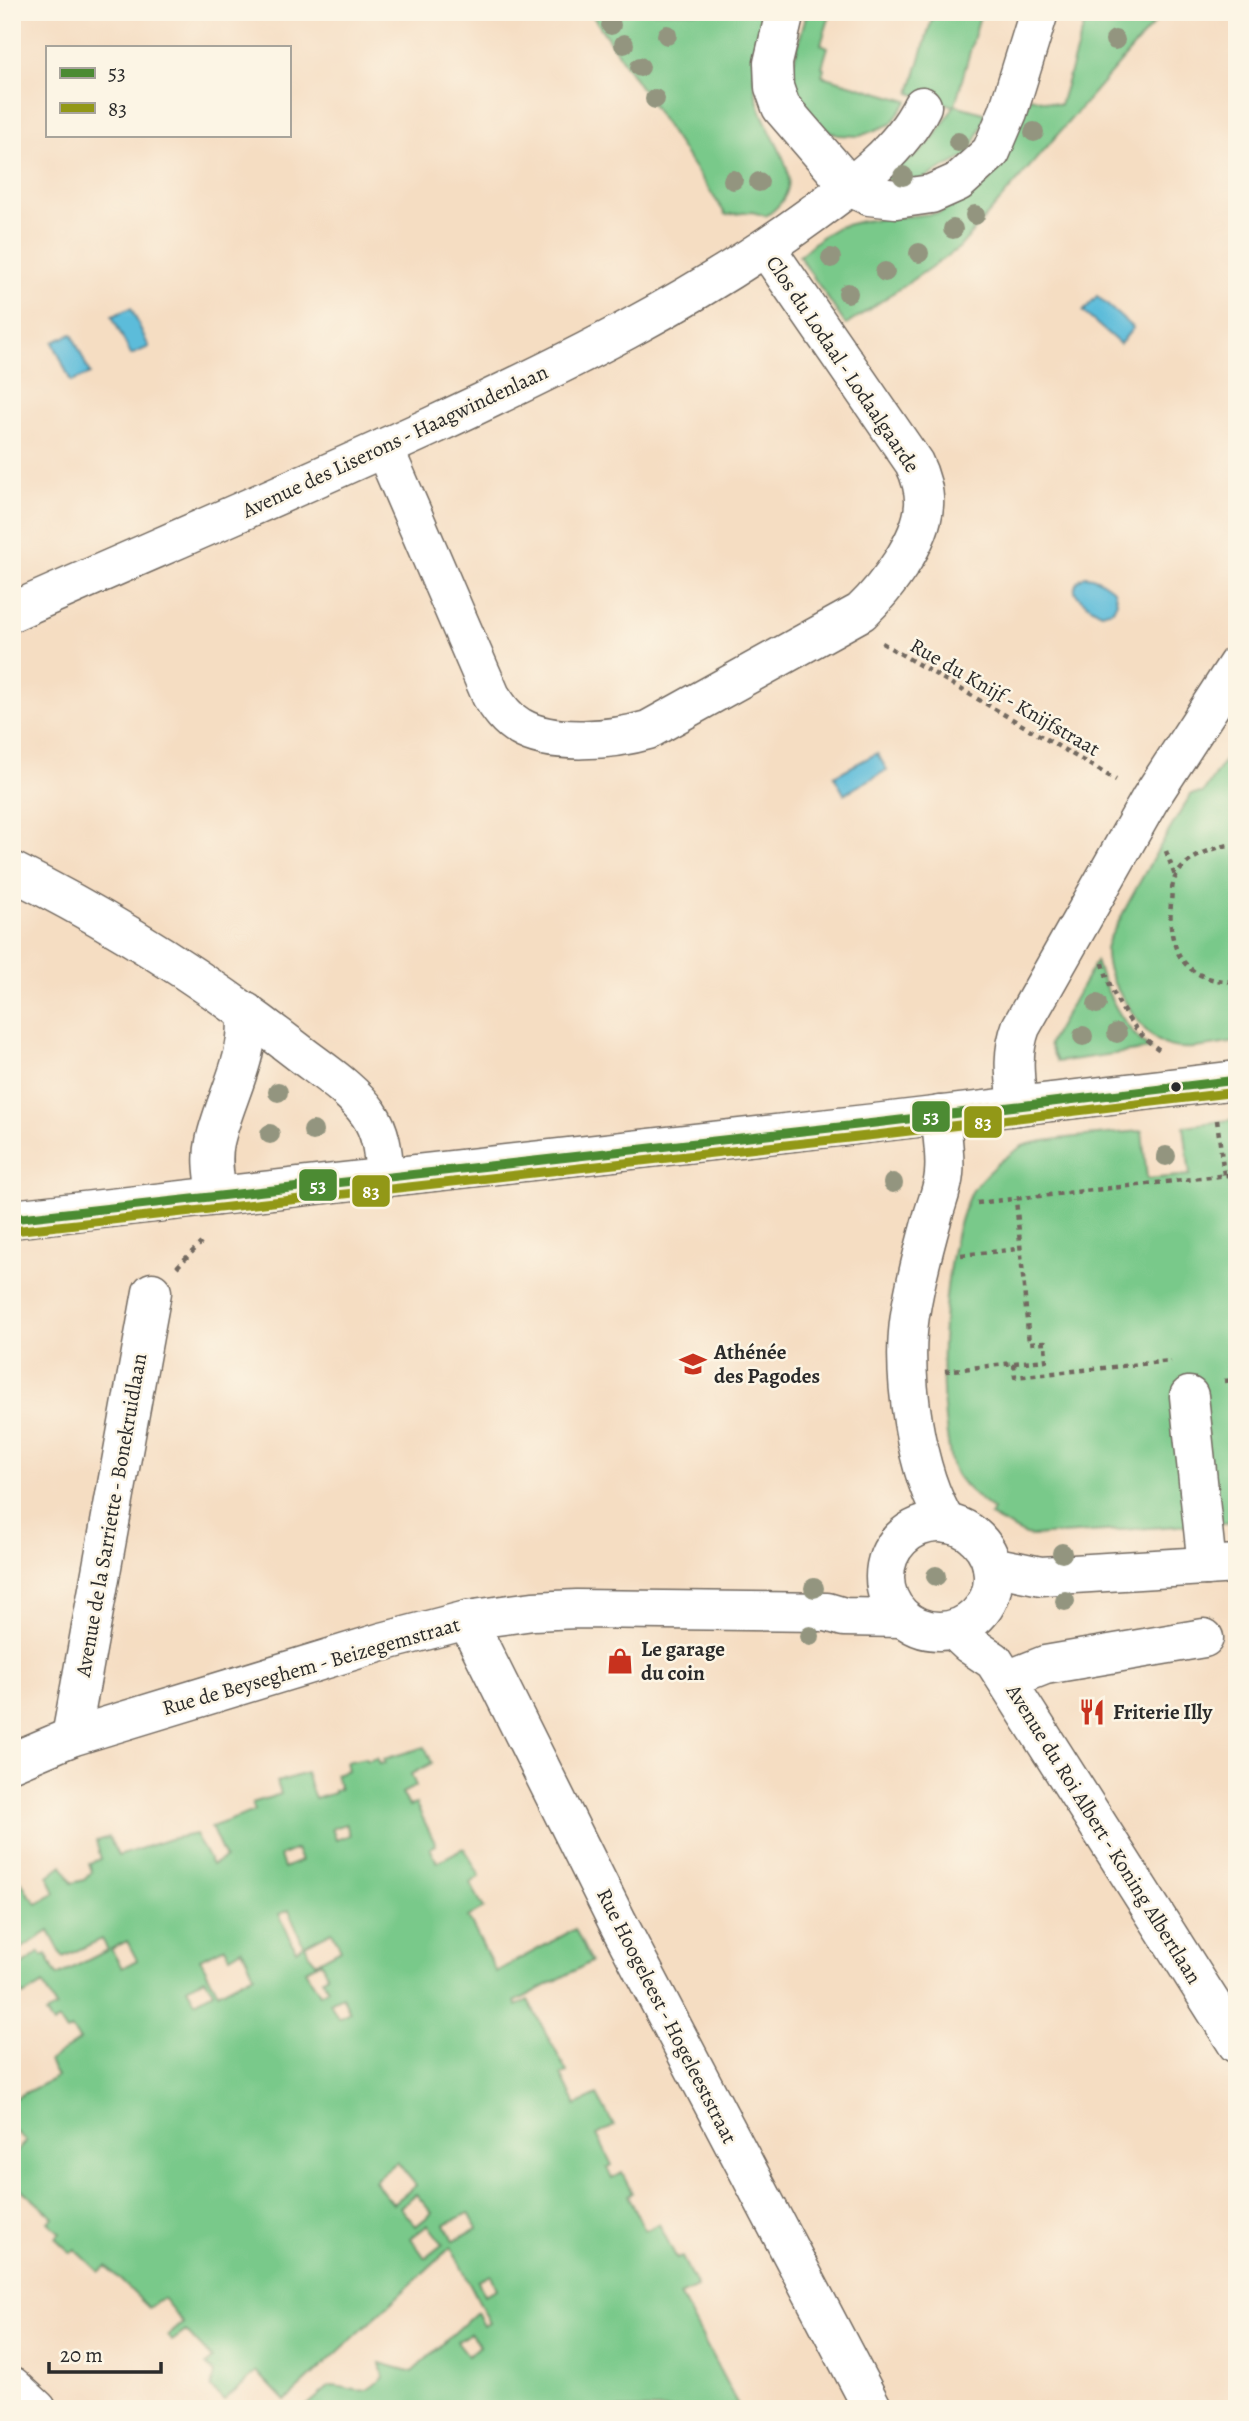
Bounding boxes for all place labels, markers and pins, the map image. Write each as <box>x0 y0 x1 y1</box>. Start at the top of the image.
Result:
unlabelled marker <box>1169 1080 1183 1094</box>
place label: Athénée des Pagodes <box>713 1338 820 1390</box>
school or university icon: Athénée des Pagodes <box>678 1349 708 1379</box>
place label: Le garage du coin <box>641 1635 725 1687</box>
shop icon: Le garage du coin <box>605 1646 635 1676</box>
restaurant icon: Friterie Illy <box>1077 1697 1107 1727</box>
place label: Friterie Illy <box>1113 1698 1213 1726</box>

